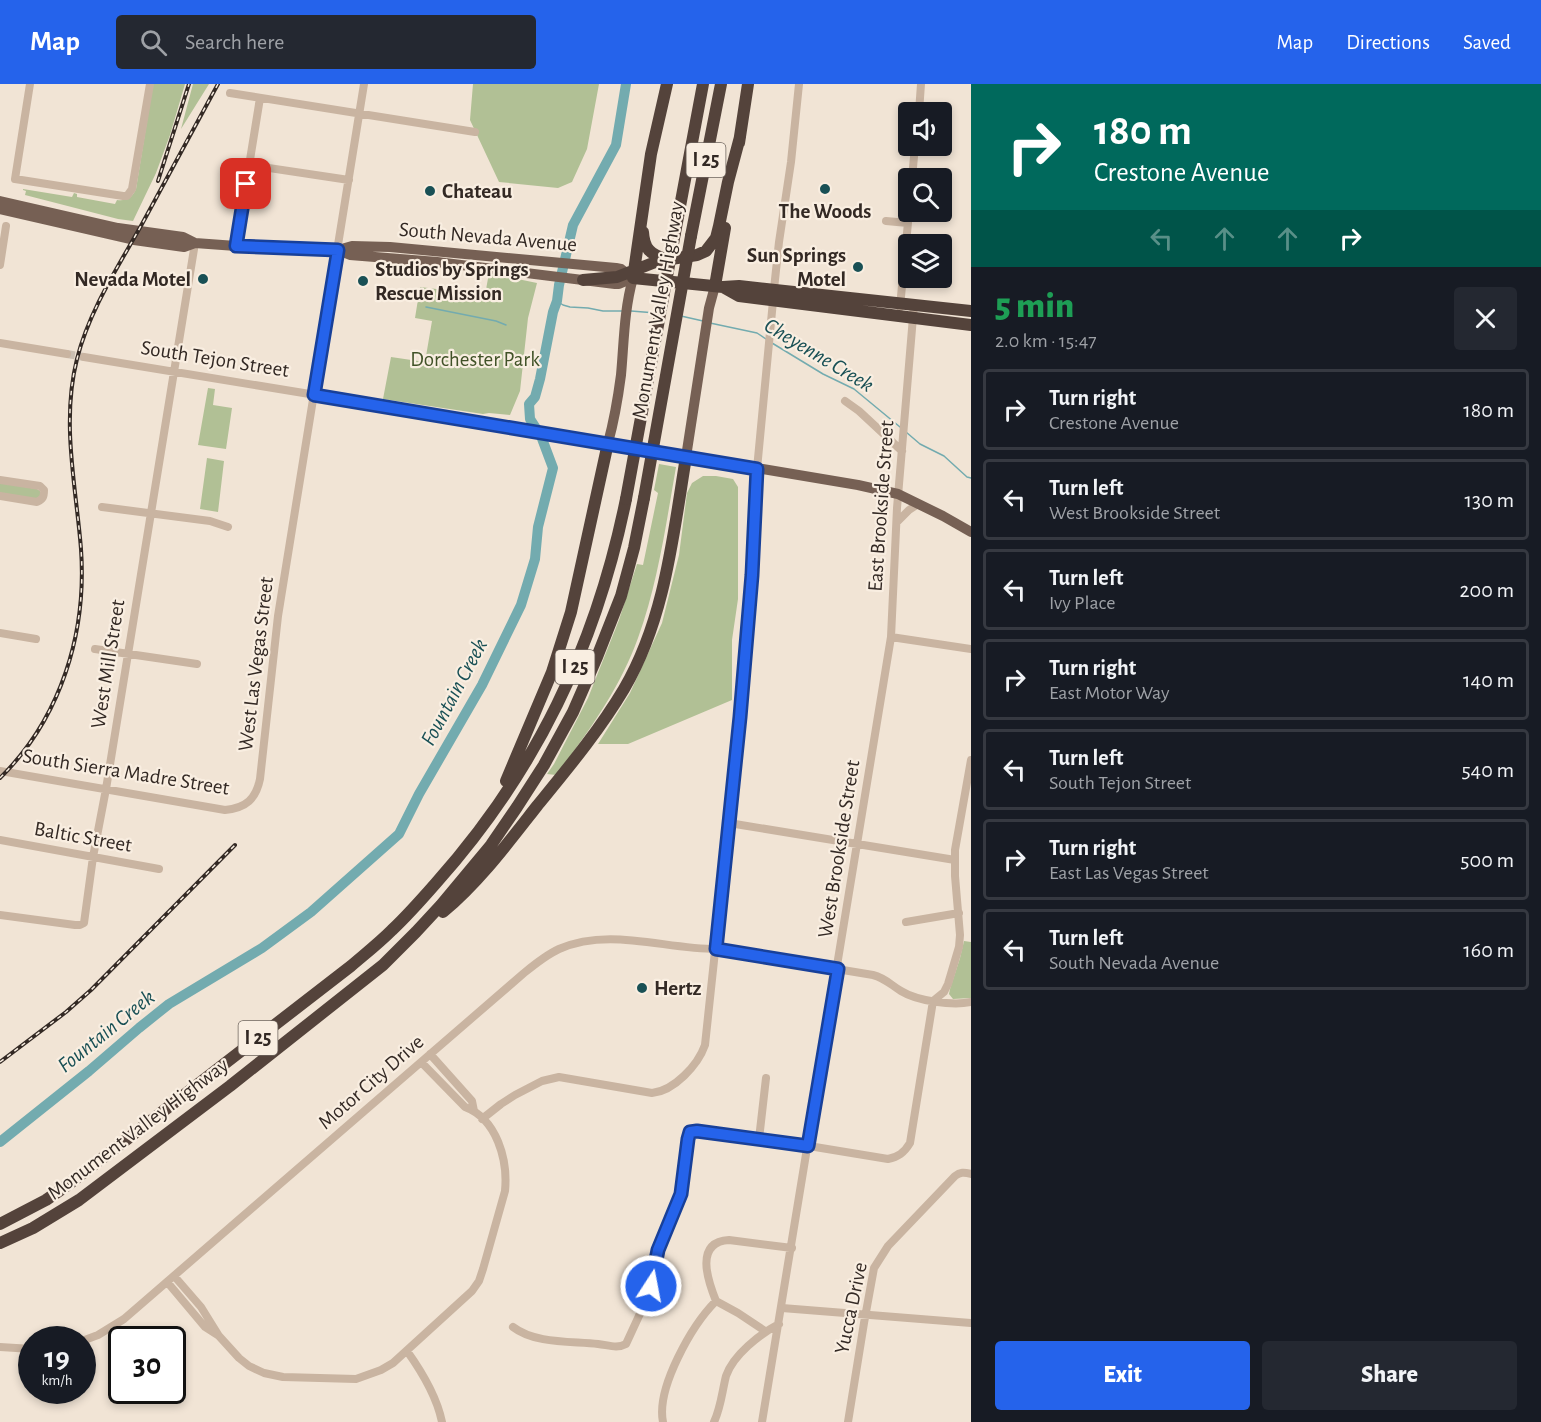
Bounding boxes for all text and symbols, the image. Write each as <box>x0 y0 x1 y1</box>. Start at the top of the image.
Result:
search box <box>116 15 536 69</box>
icon: search <box>137 26 170 59</box>
text: Map <box>30 28 80 56</box>
text: Search here <box>185 31 284 53</box>
text: Map <box>1277 32 1313 53</box>
text: Directions <box>1346 32 1430 53</box>
text: Saved <box>1463 32 1511 53</box>
map controls <box>898 102 952 288</box>
button: sound <box>898 102 952 156</box>
icon: right <box>995 108 1073 186</box>
text: 180 m <box>1094 110 1192 152</box>
road number: I 25 <box>686 143 726 177</box>
pin <box>220 158 271 209</box>
text: Crestone Avenue <box>1094 159 1269 186</box>
icon: arrive <box>229 167 262 200</box>
button: search <box>898 168 952 222</box>
place label: Chateau <box>442 181 512 202</box>
marker: The Woods <box>818 182 832 196</box>
marker: Chateau <box>423 184 437 198</box>
street label: Monument Valley Highway <box>629 200 687 420</box>
place label: The Woods <box>779 201 871 222</box>
street label: South Nevada Avenue <box>398 219 578 255</box>
icon: left <box>1145 222 1178 255</box>
icon: ahead <box>1208 222 1241 255</box>
icon: ahead <box>1271 222 1304 255</box>
icon: right <box>1334 222 1367 255</box>
button: layers <box>898 234 952 288</box>
place label: Sun Springs Motel <box>747 245 846 290</box>
place label: Studios by Springs Rescue Mission <box>375 259 529 304</box>
marker: Sun Springs Motel <box>851 260 865 274</box>
place label: Nevada Motel <box>74 269 191 290</box>
marker: Nevada Motel <box>196 272 210 286</box>
marker: Studios by Springs Rescue Mission <box>356 274 370 288</box>
button: close <box>1454 287 1517 350</box>
text: 5 min <box>995 288 1074 324</box>
water label: Cheyenne Creek <box>760 314 878 396</box>
text: 2.0 km · 15:47 <box>995 331 1097 351</box>
street label: South Tejon Street <box>139 337 291 381</box>
park label: Dorchester Park <box>410 349 540 370</box>
text: Turn right <box>1049 387 1136 409</box>
icon: right <box>998 393 1031 426</box>
text: 180 m <box>1463 399 1514 421</box>
text: Crestone Avenue <box>1049 413 1179 433</box>
street label: East Brookside Street <box>865 419 897 592</box>
text: Turn left <box>1049 477 1123 499</box>
icon: left <box>998 483 1031 516</box>
text: 130 m <box>1465 489 1514 511</box>
text: West Brookside Street <box>1049 503 1220 523</box>
text: Turn left <box>1049 567 1123 589</box>
icon: left <box>998 573 1031 606</box>
street label: West Las Vegas Street <box>235 575 277 753</box>
text: 200 m <box>1460 579 1514 601</box>
text: Ivy Place <box>1049 593 1116 613</box>
street label: West Mill Street <box>87 598 129 730</box>
water label: Fountain Creek <box>417 635 491 749</box>
road number: I 25 <box>556 650 594 684</box>
text: Turn right <box>1049 657 1136 679</box>
icon: right <box>998 663 1031 696</box>
text: 140 m <box>1463 669 1514 691</box>
text: East Motor Way <box>1049 683 1170 703</box>
street label: South Sierra Madre Street <box>21 745 231 799</box>
text: Turn left <box>1049 747 1123 769</box>
icon: left <box>998 753 1031 786</box>
street label: West Brookside Street <box>815 758 863 939</box>
text: 540 m <box>1461 759 1514 781</box>
text: South Tejon Street <box>1049 773 1191 793</box>
street label: Baltic Street <box>32 818 134 856</box>
text: Turn right <box>1049 837 1136 859</box>
icon: right <box>998 843 1031 876</box>
text: 500 m <box>1460 849 1514 871</box>
text: East Las Vegas Street <box>1049 863 1209 883</box>
text: Turn left <box>1049 927 1123 949</box>
icon: left <box>998 933 1031 966</box>
text: 160 m <box>1463 939 1514 961</box>
text: South Nevada Avenue <box>1049 953 1219 973</box>
place label: Hertz <box>654 978 702 999</box>
marker: Hertz <box>635 981 649 995</box>
water label: Fountain Creek <box>53 985 159 1077</box>
road number: I 25 <box>238 1021 278 1055</box>
street label: Motor City Drive <box>314 1031 428 1133</box>
street label: Monument Valley Highway <box>44 1054 232 1204</box>
position arrow <box>619 1254 683 1318</box>
street label: Yucca Drive <box>831 1260 871 1356</box>
speed limit sign: 30 <box>108 1326 186 1404</box>
button: Exit <box>995 1341 1250 1410</box>
button: Share <box>1262 1341 1517 1410</box>
text: 19 <box>44 1343 70 1373</box>
text: km/h <box>42 1373 72 1388</box>

